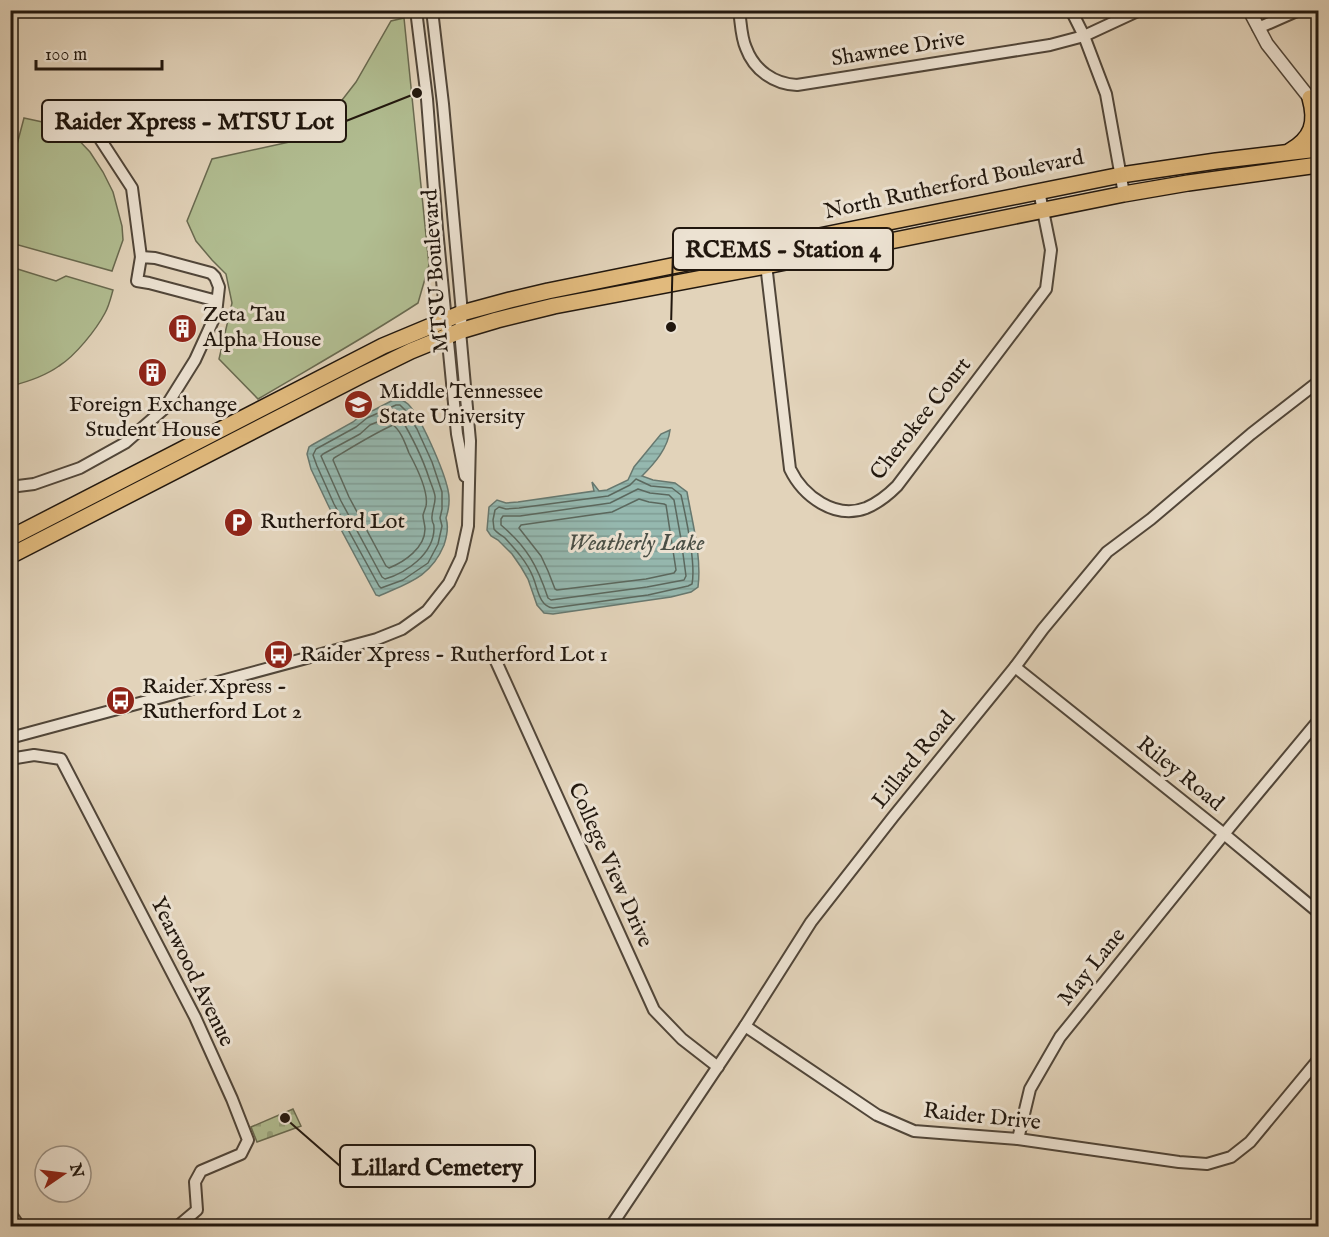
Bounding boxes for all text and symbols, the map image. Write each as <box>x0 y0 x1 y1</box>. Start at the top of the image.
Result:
street label: Shawnee Drive <box>829 25 967 73</box>
scale bar <box>36 33 162 71</box>
text: 100 m <box>45 44 87 67</box>
callout: Raider Xpress - MTSU Lot <box>42 100 346 142</box>
text: Raider Xpress - MTSU Lot <box>54 107 335 138</box>
street label: North Rutherford Boulevard <box>822 144 1087 226</box>
street label: MTSU Boulevard <box>416 188 456 354</box>
callout: RCEMS - Station 4 <box>673 228 893 270</box>
text: RCEMS - Station 4 <box>685 235 882 266</box>
place label: Zeta Tau Alpha House <box>202 301 321 354</box>
building icon: Zeta Tau Alpha House <box>166 312 198 344</box>
street label: Cherokee Court <box>864 352 978 486</box>
building icon: Foreign Exchange Student House <box>137 357 169 389</box>
place label: Middle Tennessee State University <box>379 378 543 431</box>
school or university icon: Middle Tennessee State University <box>342 389 374 421</box>
place label: Foreign Exchange Student House <box>69 391 237 444</box>
parking icon: Rutherford Lot <box>223 506 255 538</box>
place label: Rutherford Lot <box>260 508 405 536</box>
water label: Weatherly Lake <box>568 528 704 559</box>
bus stop icon: Raider Xpress - Rutherford Lot 1 <box>263 639 295 671</box>
place label: Raider Xpress - Rutherford Lot 1 <box>300 641 608 669</box>
place label: Raider Xpress - Rutherford Lot 2 <box>142 673 302 726</box>
bus stop icon: Raider Xpress - Rutherford Lot 2 <box>105 684 137 716</box>
street label: Lillard Road <box>866 705 962 814</box>
street label: Riley Road <box>1131 730 1229 818</box>
street label: College View Drive <box>561 778 659 952</box>
street label: Yearwood Avenue <box>144 893 240 1051</box>
street label: May Lane <box>1052 922 1132 1012</box>
street label: Raider Drive <box>922 1097 1042 1137</box>
north arrow <box>33 1144 93 1204</box>
callout: Lillard Cemetery <box>340 1145 535 1187</box>
text: Lillard Cemetery <box>351 1153 524 1184</box>
text: N <box>64 1161 87 1180</box>

